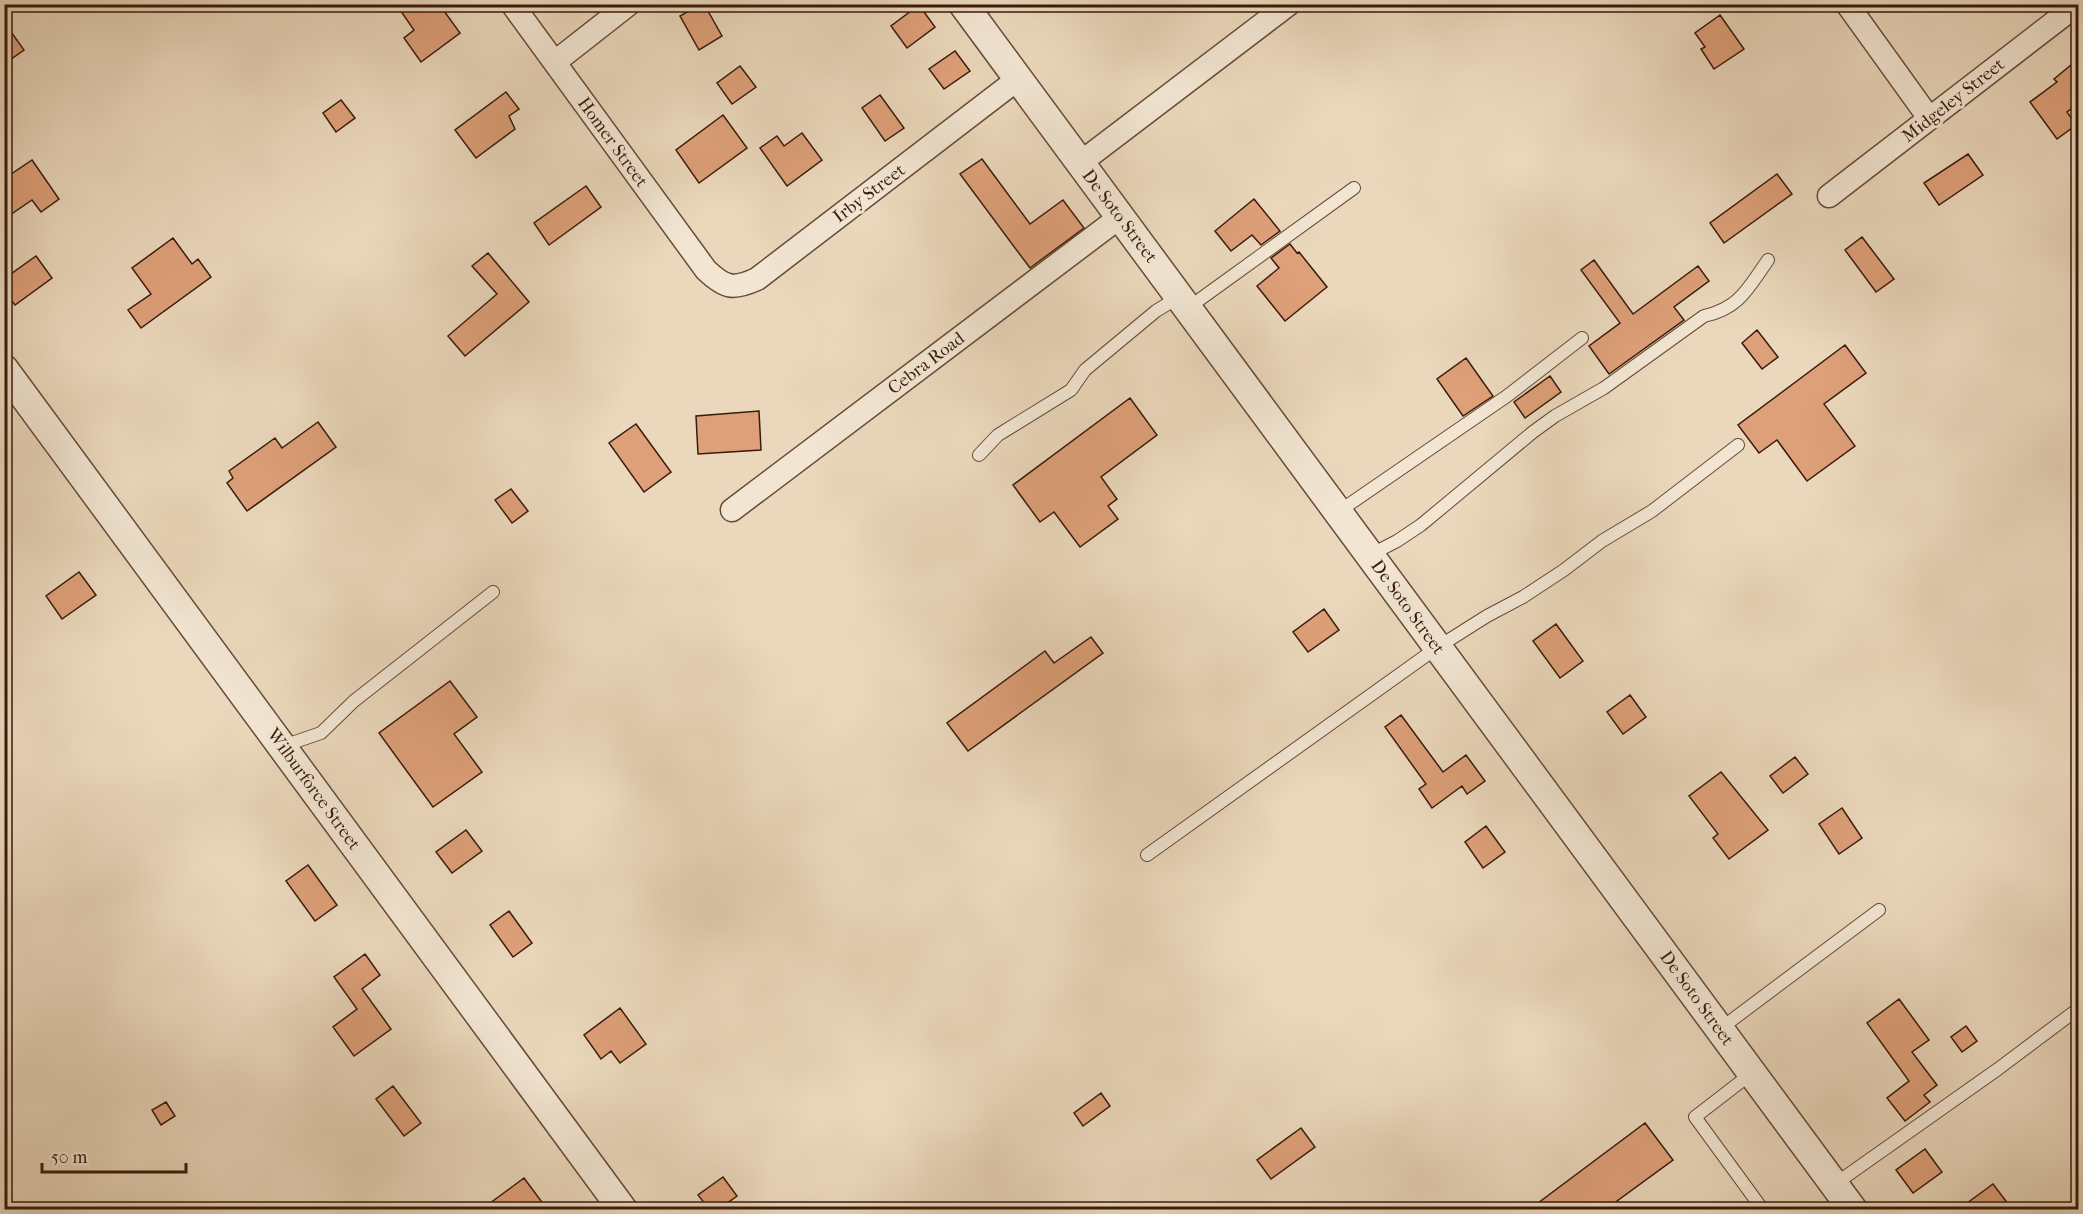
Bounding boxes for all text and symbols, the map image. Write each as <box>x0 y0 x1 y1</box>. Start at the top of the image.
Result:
street label: Midgeley Street <box>1898 53 2009 147</box>
street label: Homer Street <box>573 93 653 192</box>
street label: Irby Street <box>829 159 910 227</box>
street label: De Soto Street <box>1078 165 1162 268</box>
street label: Cebra Road <box>884 328 969 399</box>
street label: De Soto Street <box>1366 556 1449 659</box>
street label: Wilburforce Street <box>262 724 365 855</box>
street label: De Soto Street <box>1655 947 1738 1050</box>
scale bar <box>42 1136 186 1174</box>
text: 50 m <box>51 1147 88 1168</box>

